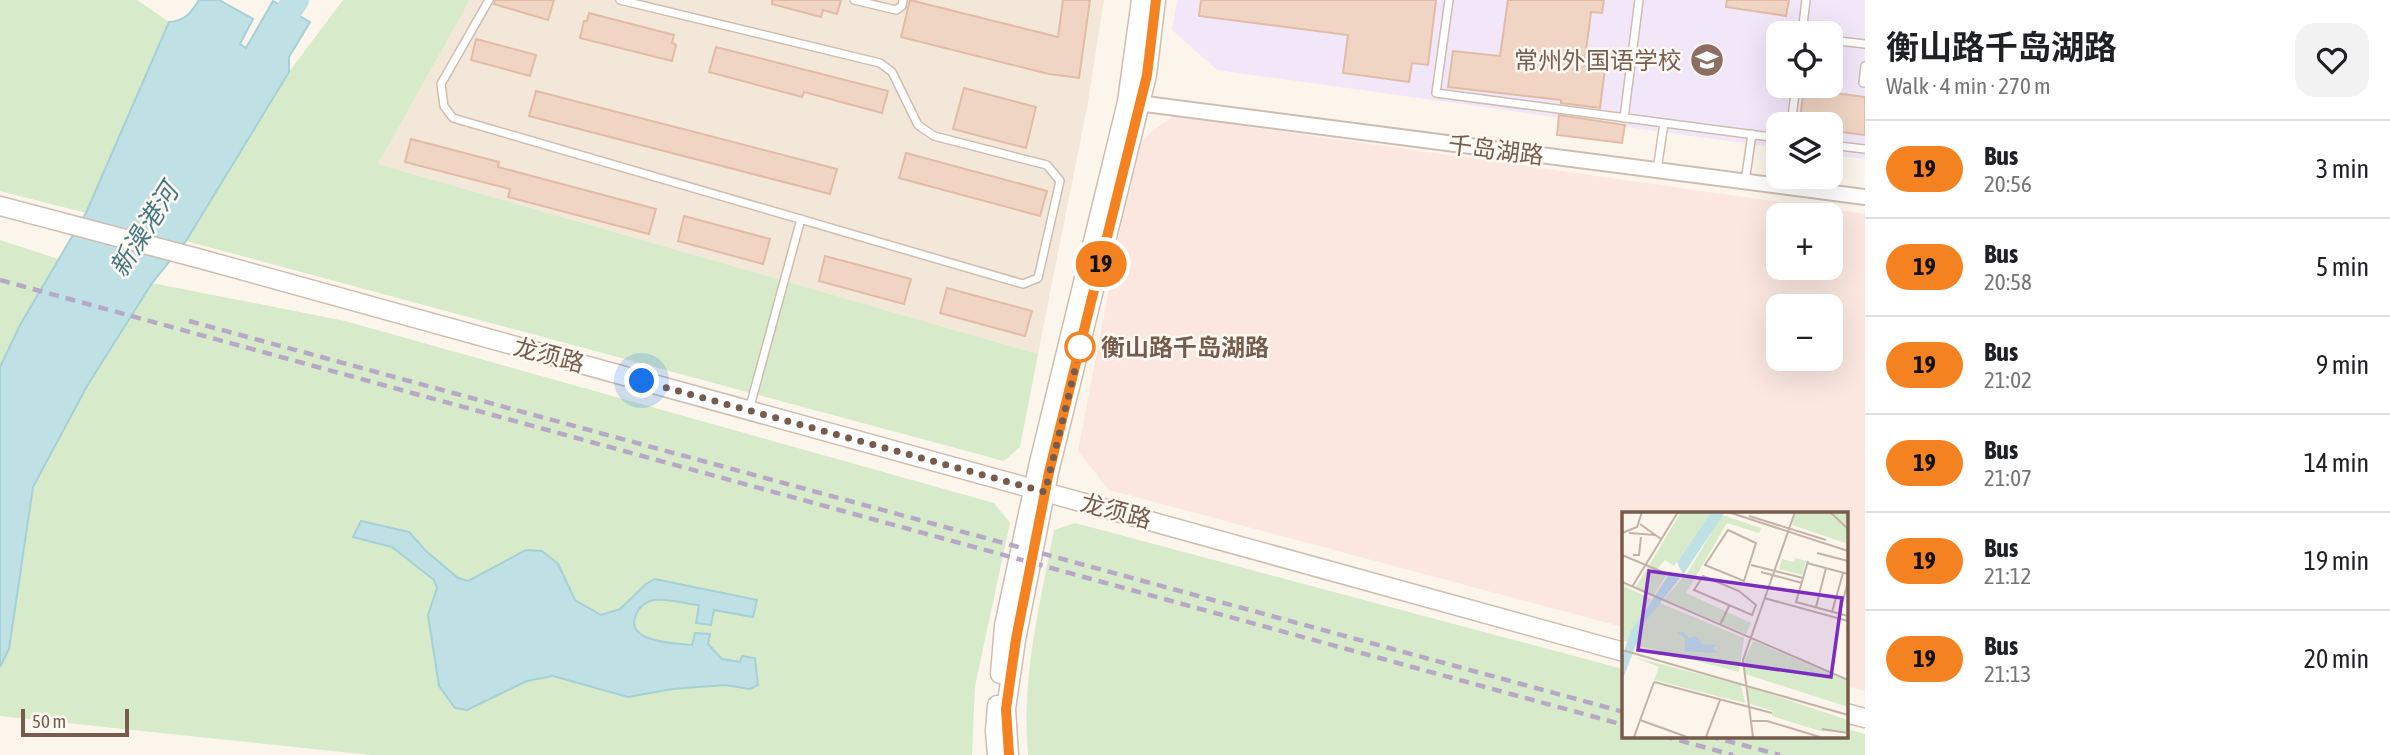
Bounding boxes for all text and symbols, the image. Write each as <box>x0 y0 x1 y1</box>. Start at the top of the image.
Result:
map controls <box>1766 21 1843 371</box>
button: locate <box>1766 21 1843 98</box>
button: heart <box>2295 23 2369 97</box>
text: 衡山路千岛湖路 <box>1886 28 2117 66</box>
school or university icon: 常州外国语学校 <box>1688 41 1726 79</box>
place label: 常州外国语学校 <box>1514 47 1682 74</box>
text: Walk · 4 min · 270 m <box>1886 73 2050 99</box>
button: layers <box>1766 112 1843 189</box>
street label: 千岛湖路 <box>1447 131 1545 169</box>
text: Bus <box>1984 141 2018 171</box>
text: 3 min <box>2316 154 2369 184</box>
text: 19 <box>1913 155 1936 182</box>
text: 20:56 <box>1984 171 2032 197</box>
water label: 新澡港河 <box>104 174 187 282</box>
button: + <box>1766 203 1843 280</box>
text: Bus <box>1984 239 2018 269</box>
line badge: 19 <box>1070 241 1132 287</box>
text: 19 <box>1090 250 1112 277</box>
text: 5 min <box>2316 252 2369 282</box>
text: 19 <box>1913 253 1936 280</box>
text: 20:58 <box>1984 269 2032 295</box>
button: − <box>1766 294 1843 371</box>
marker: 衡山路千岛湖路 <box>1065 332 1095 362</box>
street label: 龙须路 <box>511 333 587 377</box>
place label: 衡山路千岛湖路 <box>1101 334 1269 361</box>
text: Bus <box>1984 337 2018 367</box>
text: 9 min <box>2316 350 2369 380</box>
text: 19 <box>1913 351 1936 378</box>
your location <box>624 363 659 398</box>
text: 21:02 <box>1984 367 2032 393</box>
text: Bus <box>1984 435 2018 465</box>
text: 14 min <box>2304 448 2369 478</box>
text: 19 <box>1913 449 1936 476</box>
text: 21:07 <box>1984 465 2032 491</box>
street label: 龙须路 <box>1078 489 1154 533</box>
inset map <box>1622 512 1848 738</box>
text: Bus <box>1984 533 2018 563</box>
text: 19 min <box>2304 546 2369 576</box>
text: 19 <box>1913 547 1936 574</box>
text: 21:12 <box>1984 563 2031 589</box>
text: Bus <box>1984 631 2018 661</box>
text: 20 min <box>2304 644 2369 674</box>
text: 19 <box>1913 645 1936 672</box>
text: 21:13 <box>1984 661 2031 687</box>
scale bar <box>21 706 130 738</box>
text: 50 m <box>32 710 66 732</box>

